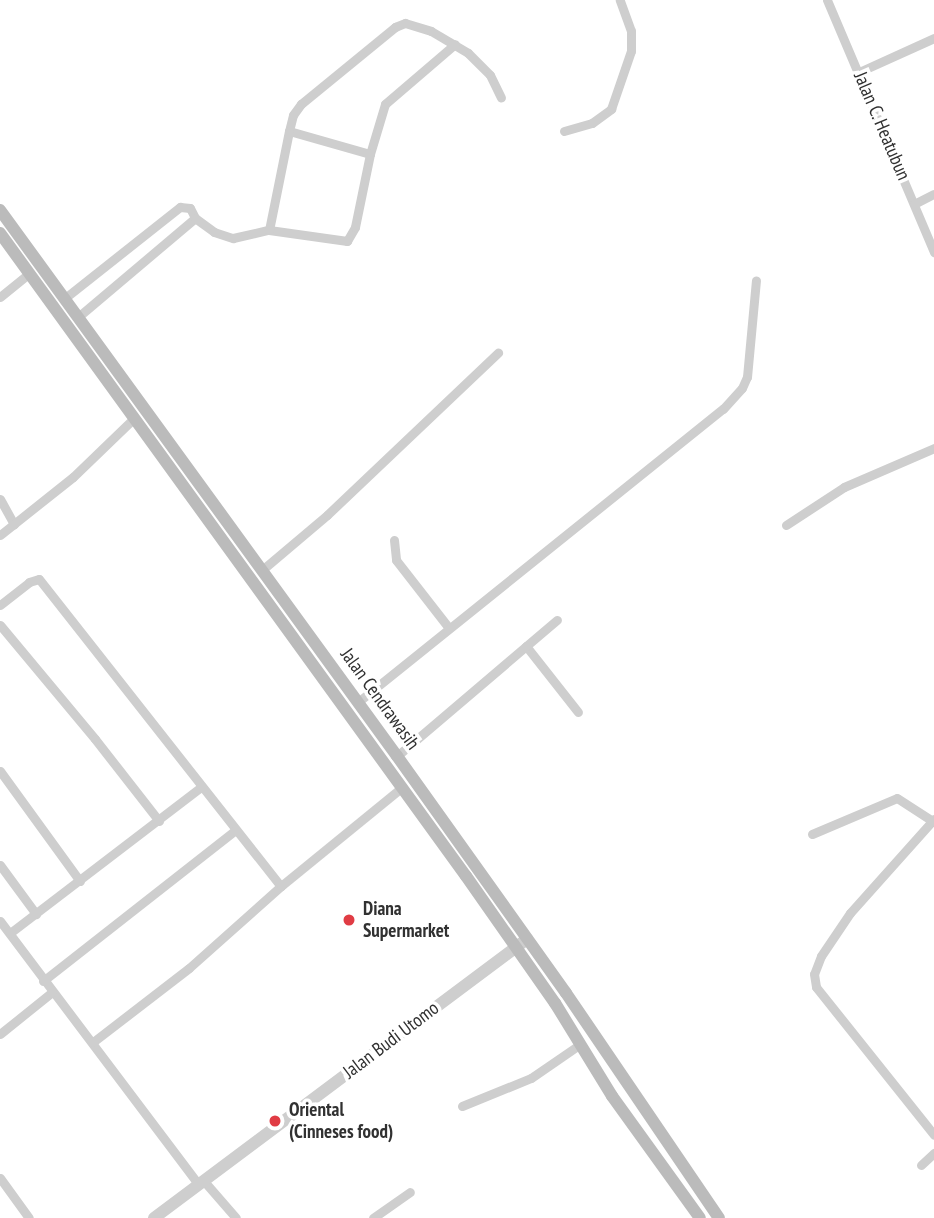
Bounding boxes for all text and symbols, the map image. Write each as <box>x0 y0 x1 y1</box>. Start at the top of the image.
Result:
street label: Jalan C. Heatubun <box>849 68 915 184</box>
street label: Jalan Cendrawasih <box>336 644 424 754</box>
place label: Diana Supermarket <box>363 898 449 942</box>
marker: Diana Supermarket <box>341 912 357 928</box>
street label: Jalan Budi Utomo <box>339 997 443 1083</box>
place label: Oriental (Cinneses food) <box>289 1099 393 1143</box>
marker: Oriental (Cinneses food) <box>267 1113 283 1129</box>

